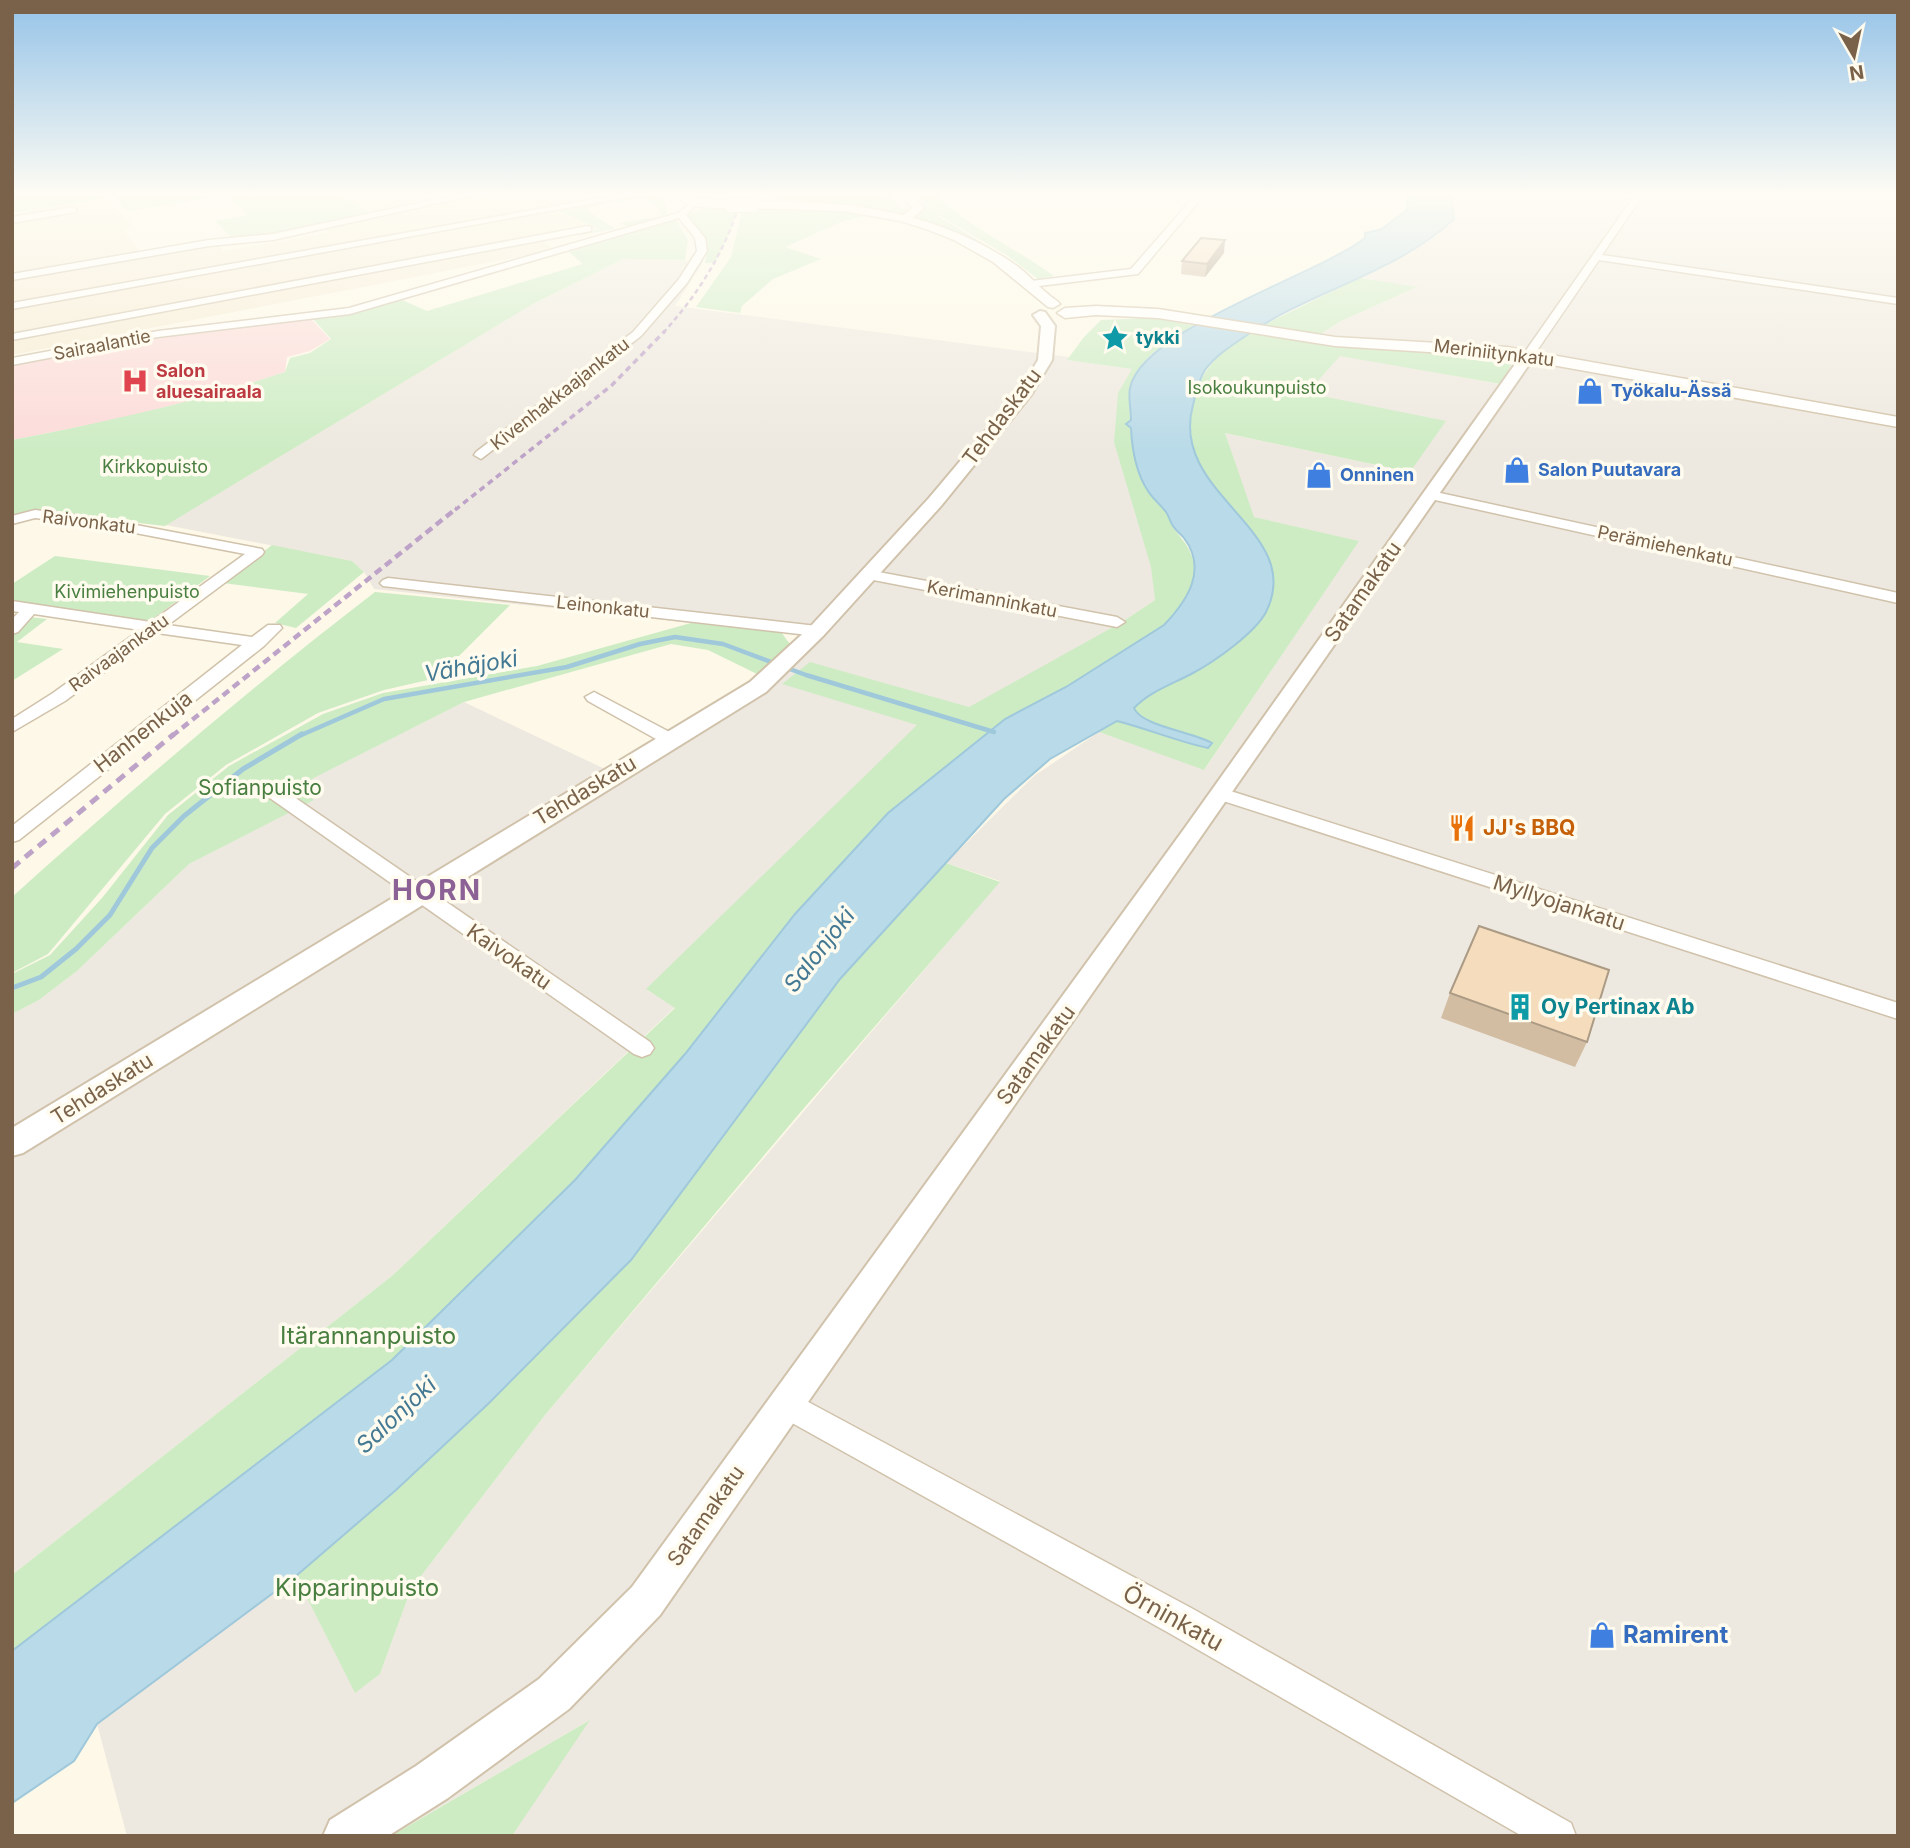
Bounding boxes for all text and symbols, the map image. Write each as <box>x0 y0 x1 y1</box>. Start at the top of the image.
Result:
north arrow <box>1819 21 1889 91</box>
text: N <box>1848 60 1866 85</box>
place icon: tykki <box>1100 323 1130 353</box>
street label: Sairaalantie <box>51 325 152 364</box>
place label: tykki <box>1136 327 1180 348</box>
street label: Kivenhakkaajankatu <box>486 333 633 454</box>
street label: Meriniitynkatu <box>1433 335 1555 370</box>
place label: Salon aluesairaala <box>156 360 262 402</box>
street label: Tehdaskatu <box>957 363 1046 470</box>
hospital icon: Salon aluesairaala <box>120 366 150 396</box>
shop icon: Työkalu-Ässä <box>1575 376 1605 406</box>
park label: Isokoukunpuisto <box>1187 377 1327 398</box>
place label: Työkalu-Ässä <box>1611 380 1731 401</box>
shop icon: Salon Puutavara <box>1502 455 1532 485</box>
park label: Kirkkopuisto <box>102 456 208 477</box>
place label: Salon Puutavara <box>1538 459 1681 480</box>
shop icon: Onninen <box>1304 460 1334 490</box>
place label: Onninen <box>1340 464 1414 485</box>
street label: Raivonkatu <box>41 505 137 538</box>
street label: Perämiehenkatu <box>1596 521 1735 570</box>
street label: Satamakatu <box>1319 537 1406 647</box>
street label: Kerimanninkatu <box>925 576 1059 621</box>
park label: Kivimiehenpuisto <box>54 581 200 602</box>
street label: Leinonkatu <box>555 591 651 622</box>
street label: Raivaajankatu <box>65 609 173 696</box>
water label: Vähäjoki <box>422 644 520 688</box>
street label: Hanhenkuja <box>89 686 197 778</box>
street label: Tehdaskatu <box>529 750 640 831</box>
park label: Sofianpuisto <box>198 775 322 800</box>
restaurant icon: JJ's BBQ <box>1447 813 1477 843</box>
place label: JJ's BBQ <box>1483 815 1575 840</box>
street label: Myllyojankatu <box>1490 869 1628 936</box>
district label: HORN <box>392 873 482 907</box>
water label: Salonjoki <box>777 902 861 998</box>
street label: Kaivokatu <box>462 918 556 995</box>
building icon: Oy Pertinax Ab <box>1505 992 1535 1022</box>
place label: Oy Pertinax Ab <box>1541 994 1694 1019</box>
street label: Satamakatu <box>991 1000 1080 1109</box>
street label: Tehdaskatu <box>46 1048 157 1130</box>
park label: Itärannanpuisto <box>280 1321 456 1350</box>
water label: Salonjoki <box>350 1371 442 1459</box>
street label: Satamakatu <box>662 1461 749 1571</box>
park label: Kipparinpuisto <box>275 1573 439 1602</box>
street label: Örninkatu <box>1118 1578 1229 1657</box>
shop icon: Ramirent <box>1587 1620 1617 1650</box>
place label: Ramirent <box>1623 1620 1728 1649</box>

